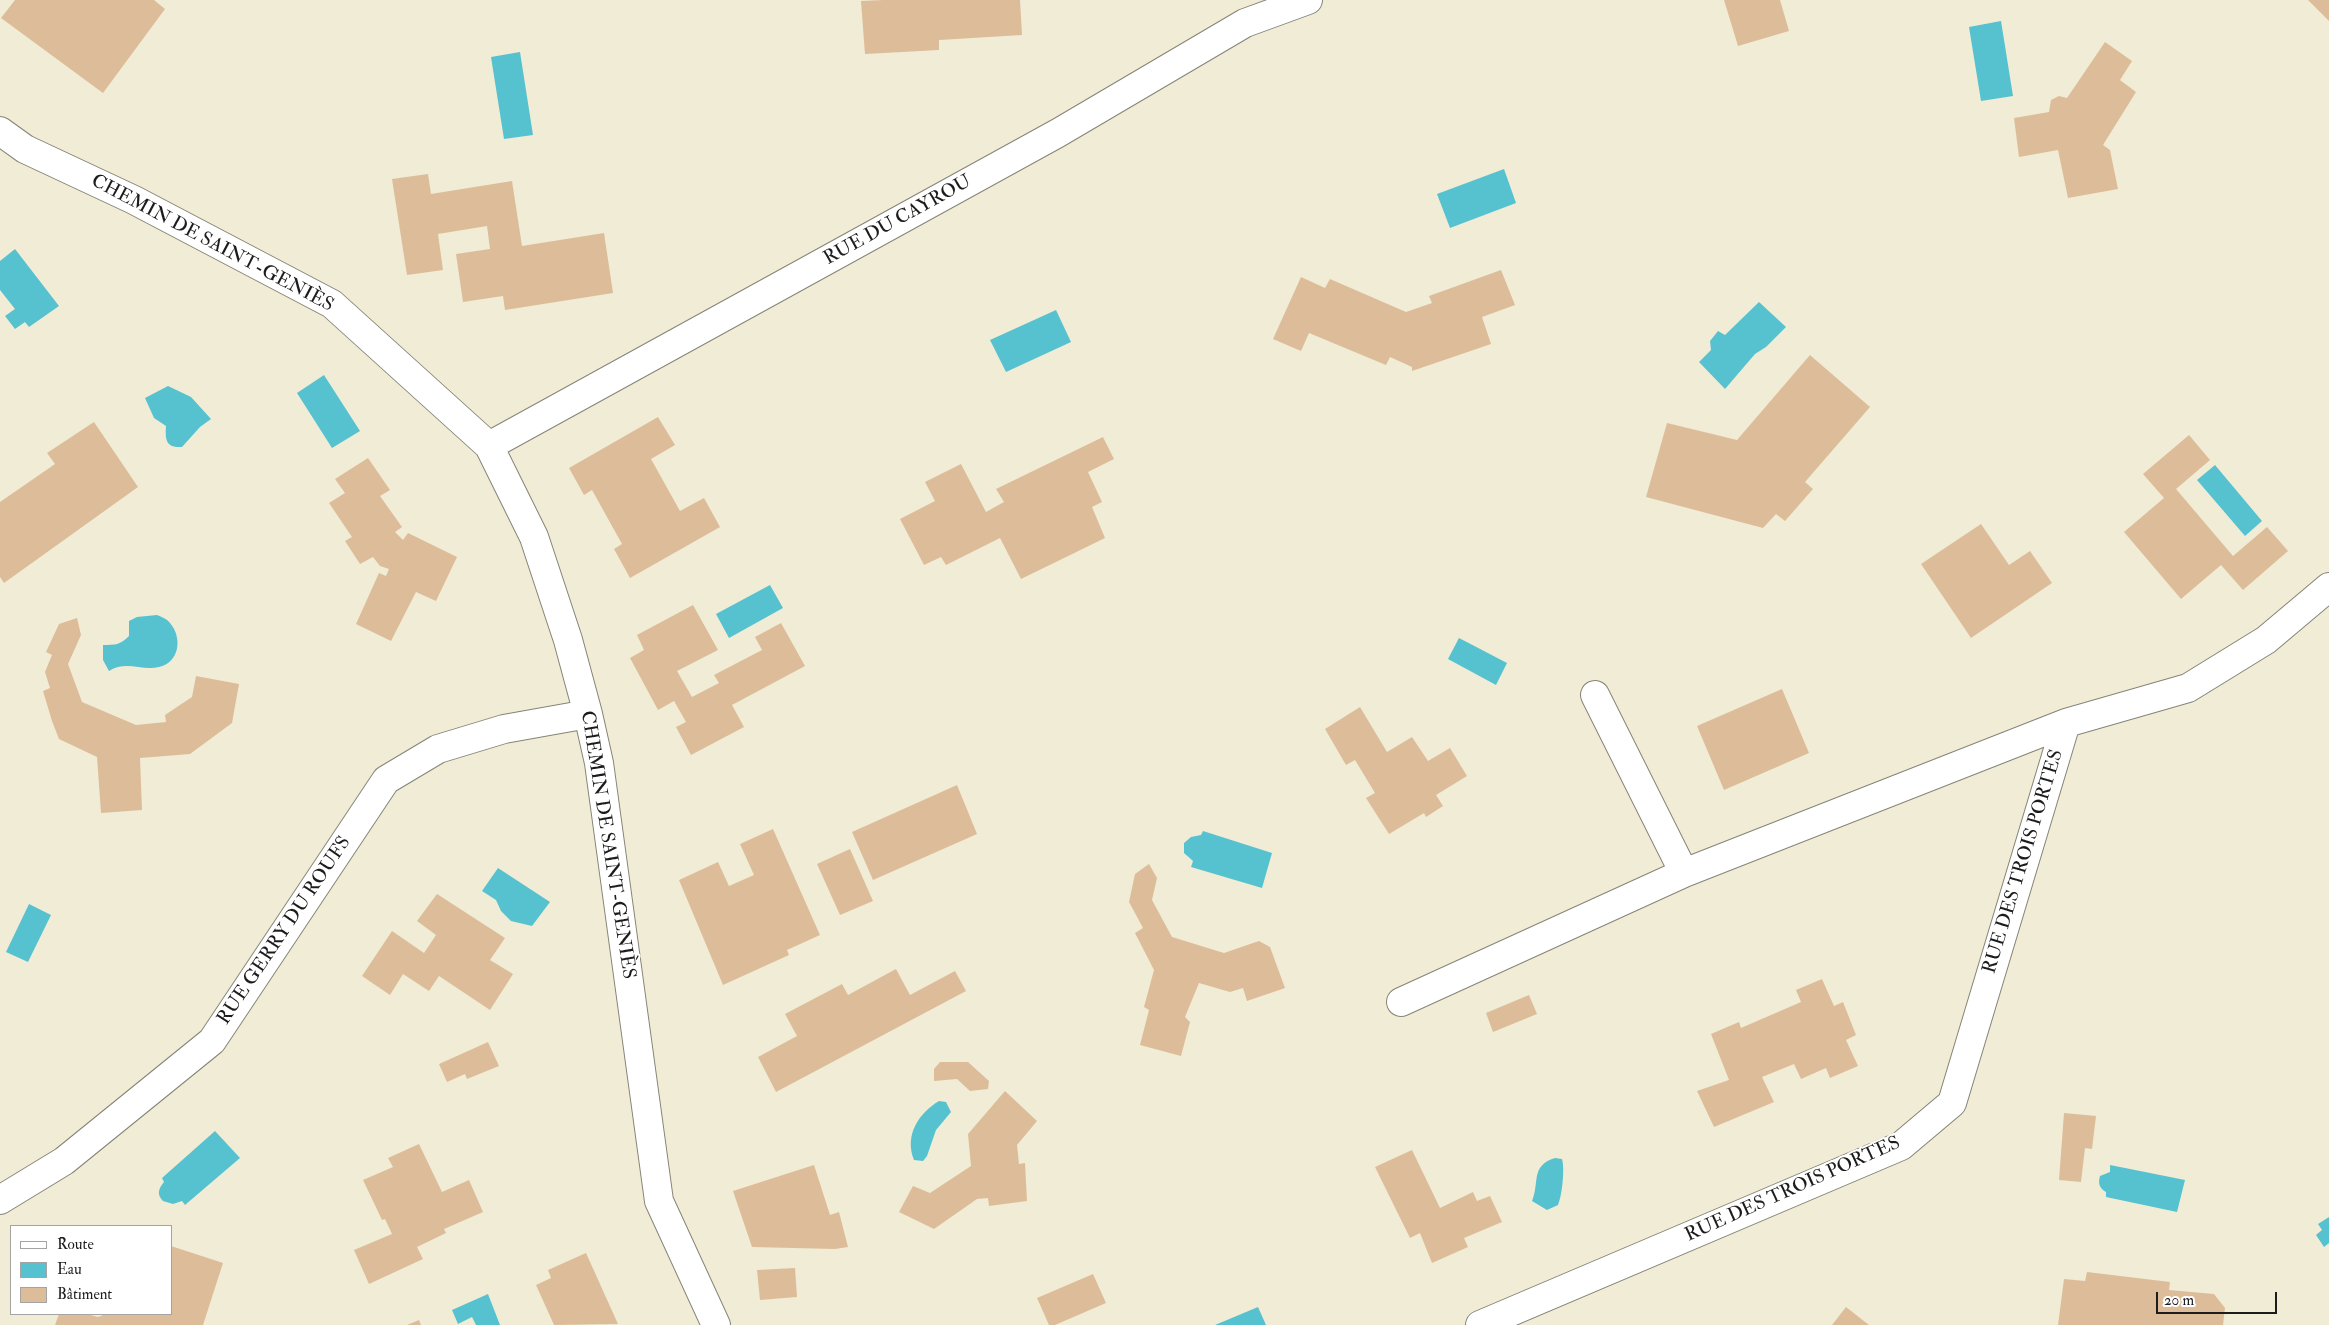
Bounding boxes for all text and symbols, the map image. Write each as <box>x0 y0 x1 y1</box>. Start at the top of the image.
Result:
street label: CHEMIN DE SAINT-GENIÈS <box>87 170 337 318</box>
street label: RUE DU CAYROU <box>820 171 976 271</box>
street label: CHEMIN DE SAINT-GENIÈS <box>575 709 639 981</box>
street label: RUE DES TROIS PORTES <box>1979 747 2069 977</box>
street label: RUE GERRY DU ROUFS <box>213 832 357 1030</box>
street label: RUE DES TROIS PORTES <box>1682 1132 1904 1248</box>
legend <box>10 1225 172 1315</box>
text: Route <box>57 1235 94 1254</box>
text: Eau <box>57 1260 82 1279</box>
scale bar <box>2159 1282 2280 1314</box>
text: Bâtiment <box>57 1285 112 1304</box>
text: 20 m <box>2164 1291 2194 1310</box>

